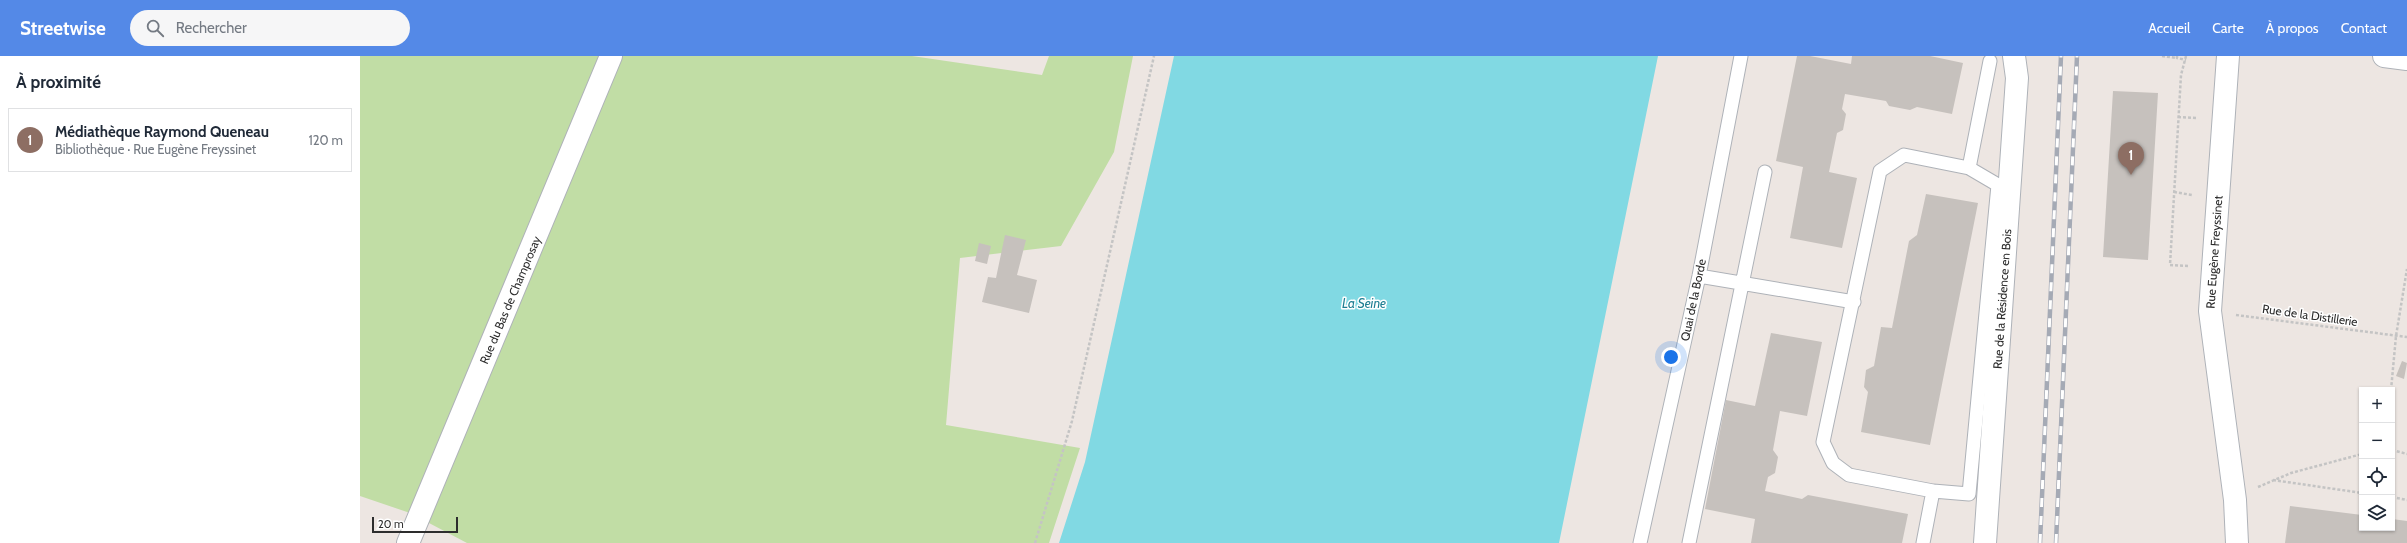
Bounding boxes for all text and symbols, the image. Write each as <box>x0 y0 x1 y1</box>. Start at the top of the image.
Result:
search box <box>130 10 410 46</box>
text: Streetwise <box>20 17 106 40</box>
icon: search <box>144 17 166 39</box>
text: Rechercher <box>176 19 247 37</box>
text: Accueil <box>2148 19 2190 37</box>
text: Carte <box>2212 19 2244 37</box>
text: À propos <box>2266 19 2319 37</box>
text: Contact <box>2341 19 2387 37</box>
text: À proximité <box>16 72 101 92</box>
text: Médiathèque Raymond Queneau <box>55 123 269 141</box>
text: 1 <box>28 132 32 148</box>
text: 120 m <box>309 132 343 148</box>
text: Bibliothèque · Rue Eugène Freyssinet <box>55 141 256 157</box>
pin: 1 <box>2118 142 2144 175</box>
street label: Rue Eugène Freyssinet <box>2203 195 2225 309</box>
street label: Rue de la Résidence en Bois <box>1990 228 2014 369</box>
street label: Rue du Bas de Champrosay <box>476 234 544 366</box>
street label: Quai de la Borde <box>1677 258 1709 342</box>
water label: La Seine <box>1342 295 1386 311</box>
street label: Rue de la Distillerie <box>2261 301 2359 329</box>
your location <box>1661 347 1681 367</box>
map controls <box>2359 387 2395 531</box>
button: + <box>2359 387 2395 423</box>
button: − <box>2359 423 2395 459</box>
button: locate <box>2359 459 2395 495</box>
button: layers <box>2359 495 2395 531</box>
scale bar <box>372 515 458 534</box>
text: 20 m <box>378 517 404 531</box>

